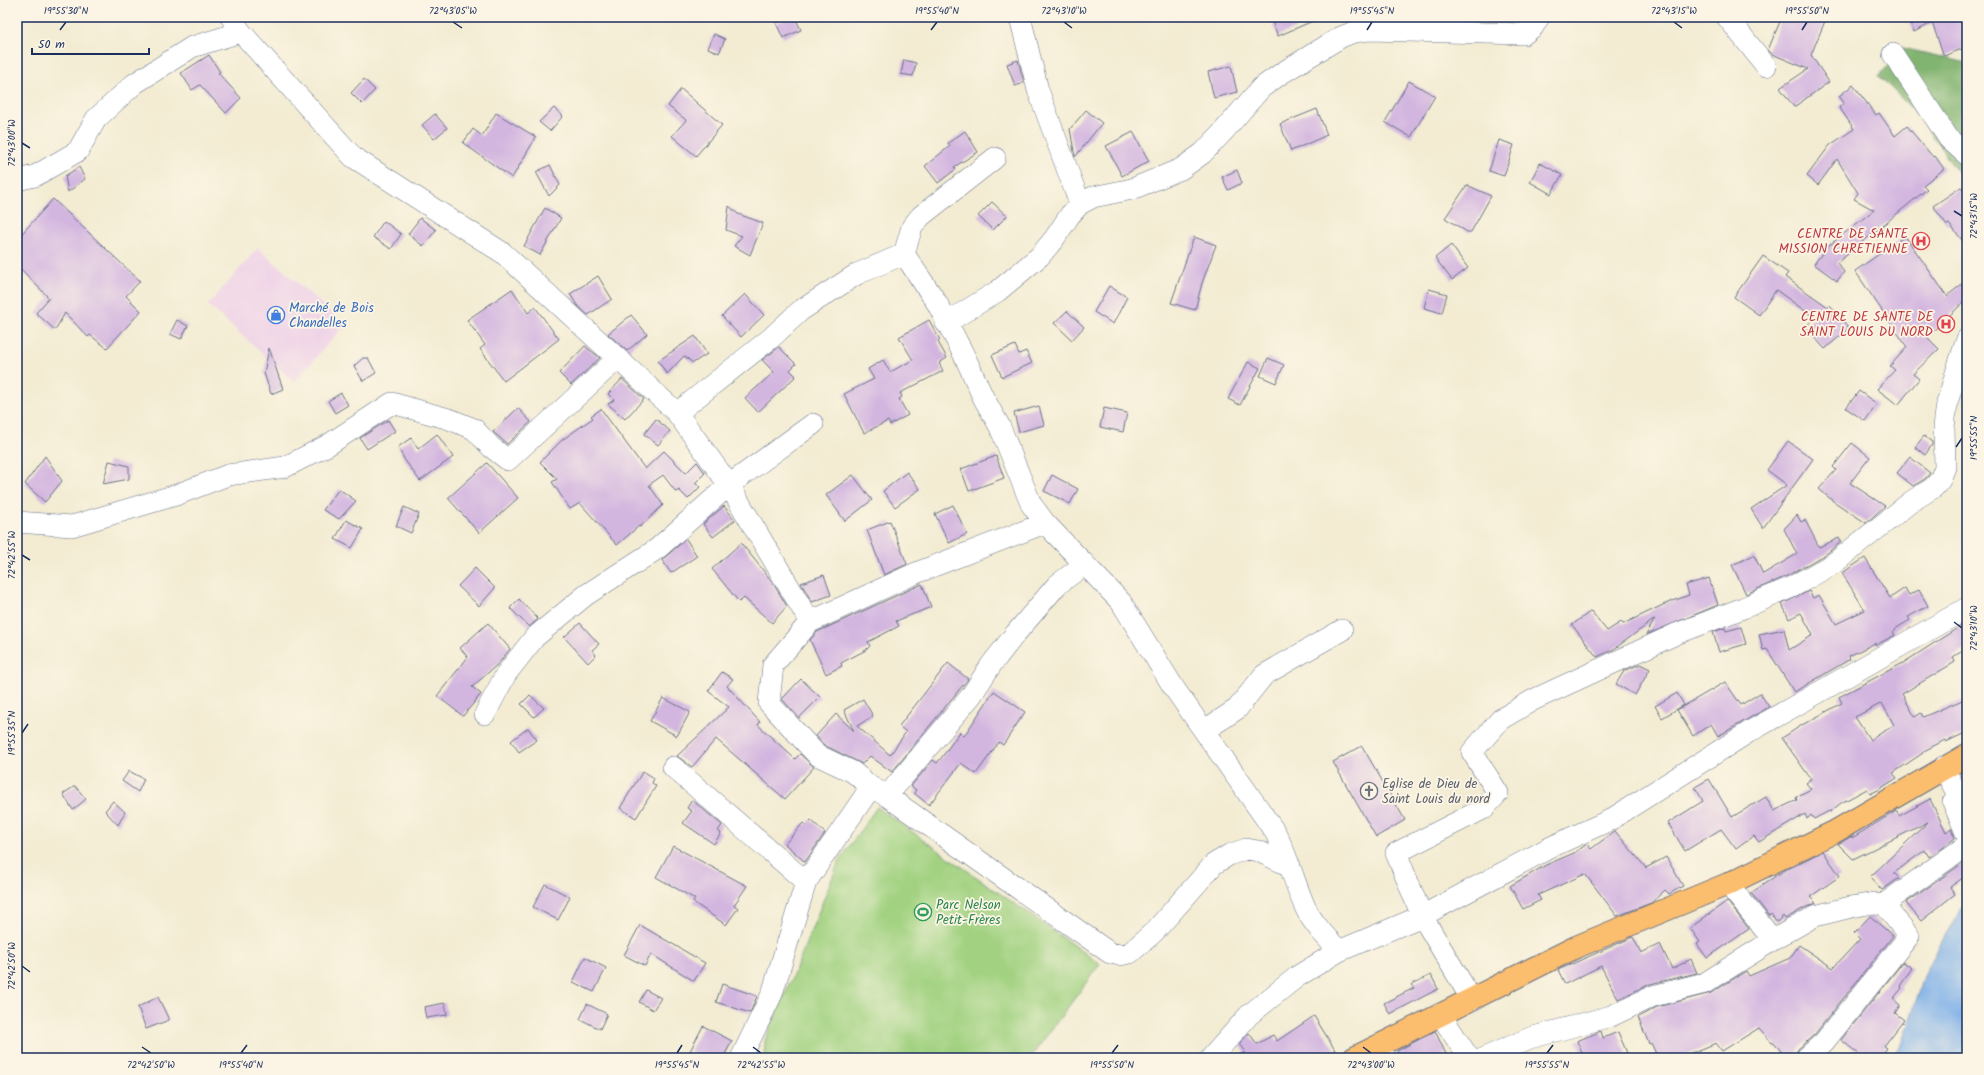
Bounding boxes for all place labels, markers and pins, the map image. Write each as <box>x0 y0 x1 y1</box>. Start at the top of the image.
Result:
place label: CENTRE DE SANTE MISSION CHRETIENNE <box>1778 224 1908 260</box>
hospital icon: CENTRE DE SANTE MISSION CHRETIENNE <box>1911 231 1931 251</box>
place label: Marché de Bois Chandelles <box>289 298 374 334</box>
shop icon: Marché de Bois Chandelles <box>266 305 286 325</box>
place label: CENTRE DE SANTE DE SAINT LOUIS DU NORD <box>1800 307 1933 343</box>
hospital icon: CENTRE DE SANTE DE SAINT LOUIS DU NORD <box>1936 314 1956 334</box>
place label: Eglise de Dieu de Saint Louis du nord <box>1382 774 1490 810</box>
church icon: Eglise de Dieu de Saint Louis du nord <box>1359 781 1379 801</box>
place label: Parc Nelson Petit-Frères <box>936 895 1001 931</box>
sports icon: Parc Nelson Petit-Frères <box>913 902 933 922</box>

